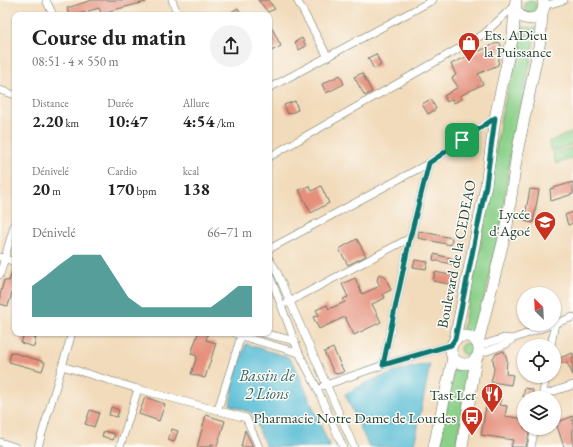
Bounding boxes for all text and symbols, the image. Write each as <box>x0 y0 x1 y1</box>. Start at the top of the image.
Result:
text: Course du matin <box>32 23 186 52</box>
button: share <box>210 25 252 67</box>
place label: Ets. ADieu la Puissance <box>484 25 552 61</box>
shop icon: Ets. ADieu la Puissance <box>456 30 482 63</box>
text: 08:51 · 4 × 550 m <box>32 53 119 70</box>
text: Distance <box>32 96 69 110</box>
text: Durée <box>107 96 134 110</box>
text: Allure <box>183 96 209 110</box>
text: 2.20 <box>32 110 63 132</box>
text: 10:47 <box>107 110 148 132</box>
text: 4:54 <box>183 110 214 132</box>
text: km <box>63 116 79 130</box>
text: /km <box>214 116 235 130</box>
pin <box>445 123 479 157</box>
icon: arrive <box>451 129 473 151</box>
text: Dénivelé <box>32 164 69 178</box>
text: Cardio <box>107 164 137 178</box>
text: kcal <box>183 164 199 178</box>
text: 20 <box>32 178 50 200</box>
text: 170 <box>107 178 134 200</box>
text: 138 <box>183 178 210 200</box>
street label: Boulevard de la CEDEAO <box>432 178 480 330</box>
text: m <box>50 184 61 198</box>
text: bpm <box>134 184 156 198</box>
place label: Lycée d'Agoé <box>489 204 530 240</box>
school or university icon: Lycée d'Agoé <box>532 209 558 242</box>
text: Dénivelé <box>32 224 76 241</box>
text: 66–71 m <box>207 224 252 241</box>
north arrow <box>517 287 561 331</box>
map controls <box>517 287 561 435</box>
button: locate <box>517 339 561 383</box>
water label: Bassin de 2 Lions <box>238 365 295 404</box>
restaurant icon: Tast Ler <box>479 381 505 414</box>
place label: Tast Ler <box>429 385 476 404</box>
button: layers <box>517 391 561 435</box>
bus stop icon: Pharmacie Notre Dame de Lourdes <box>459 404 485 437</box>
place label: Pharmacie Notre Dame de Lourdes <box>253 408 456 427</box>

